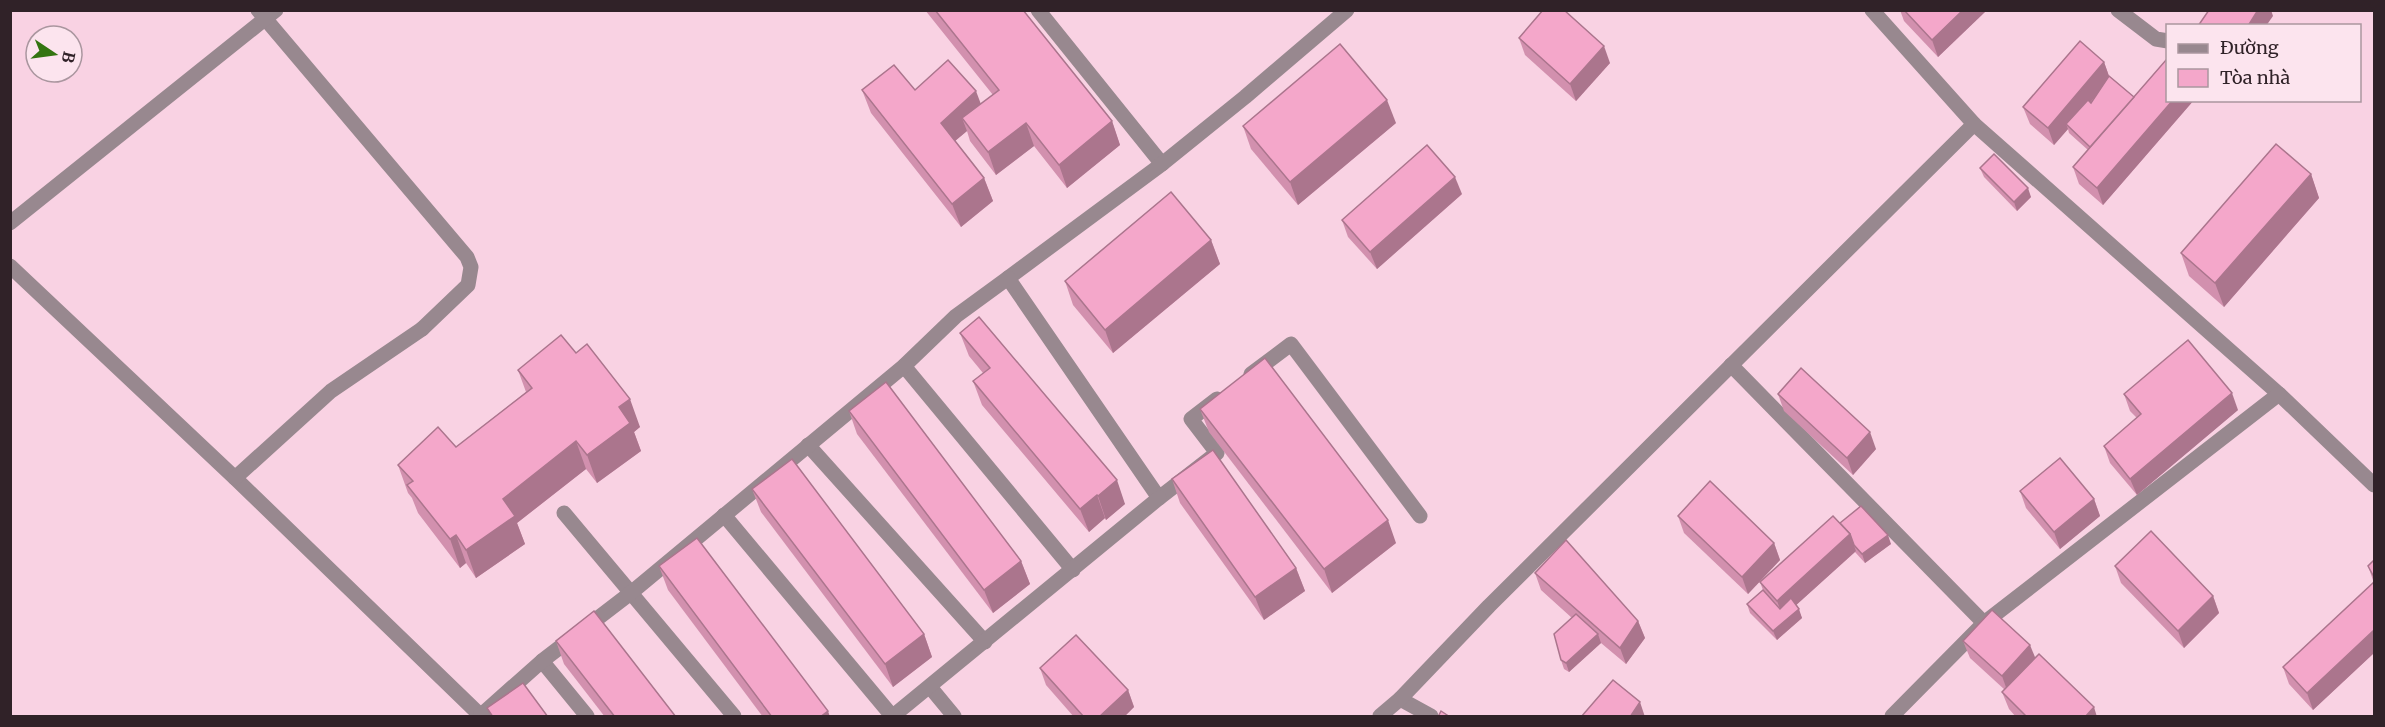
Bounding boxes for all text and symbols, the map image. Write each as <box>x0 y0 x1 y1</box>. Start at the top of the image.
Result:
north arrow <box>24 24 84 84</box>
legend <box>2166 24 2361 102</box>
text: Đường <box>2220 36 2279 59</box>
text: B <box>58 50 80 65</box>
text: Tòa nhà <box>2220 66 2290 89</box>

